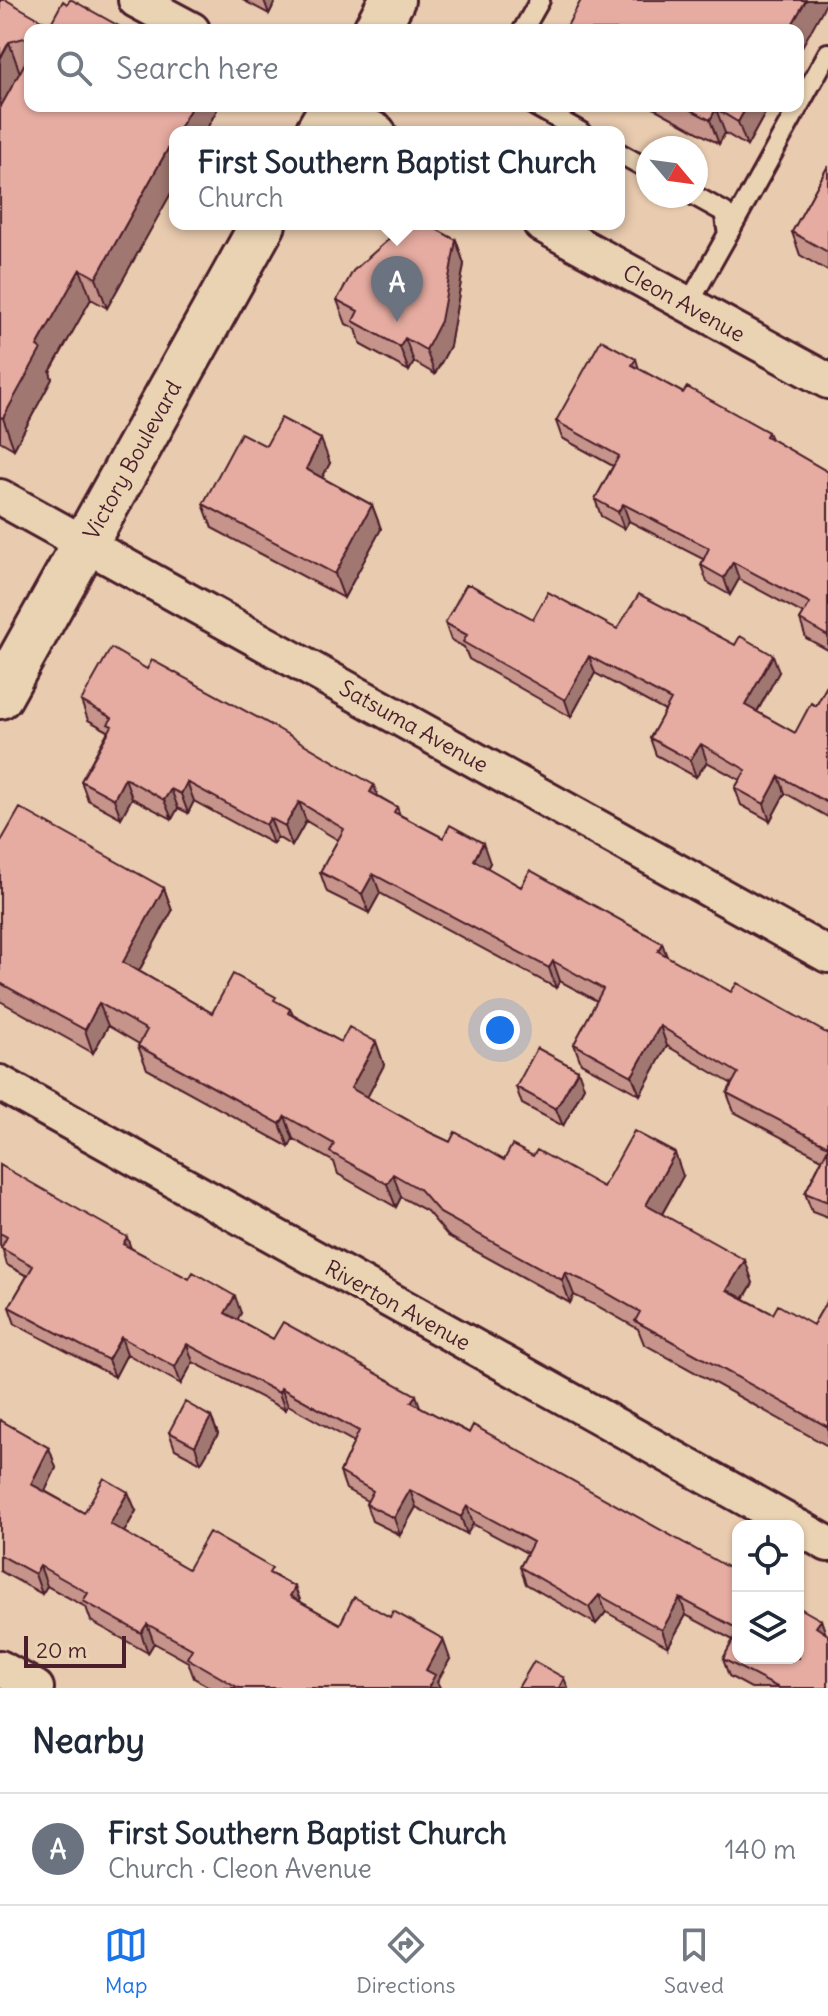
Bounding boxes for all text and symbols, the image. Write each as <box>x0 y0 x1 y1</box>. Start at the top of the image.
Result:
search box <box>24 24 804 112</box>
icon: search <box>52 46 96 90</box>
text: Search here <box>116 49 279 87</box>
popup <box>169 126 625 230</box>
north arrow <box>636 136 708 208</box>
text: First Southern Baptist Church <box>198 143 596 181</box>
text: Church <box>198 181 283 214</box>
pin: A <box>371 256 423 322</box>
street label: Cleon Avenue <box>618 258 750 348</box>
street label: Victory Boulevard <box>77 376 187 544</box>
street label: Satsuma Avenue <box>335 674 493 778</box>
your location <box>480 1010 520 1050</box>
street label: Riverton Avenue <box>320 1254 476 1356</box>
map controls <box>732 1520 804 1664</box>
button: locate <box>732 1520 804 1592</box>
button: layers <box>732 1592 804 1664</box>
scale bar <box>24 1632 126 1668</box>
text: 20 m <box>36 1636 87 1664</box>
text: Nearby <box>32 1719 145 1762</box>
text: First Southern Baptist Church <box>108 1814 507 1852</box>
text: A <box>50 1833 66 1866</box>
text: 140 m <box>725 1833 796 1866</box>
text: Church · Cleon Avenue <box>108 1852 372 1885</box>
tab: Map <box>104 1923 148 1999</box>
tab: Directions <box>356 1923 456 1999</box>
tab: Saved <box>664 1923 724 1999</box>

